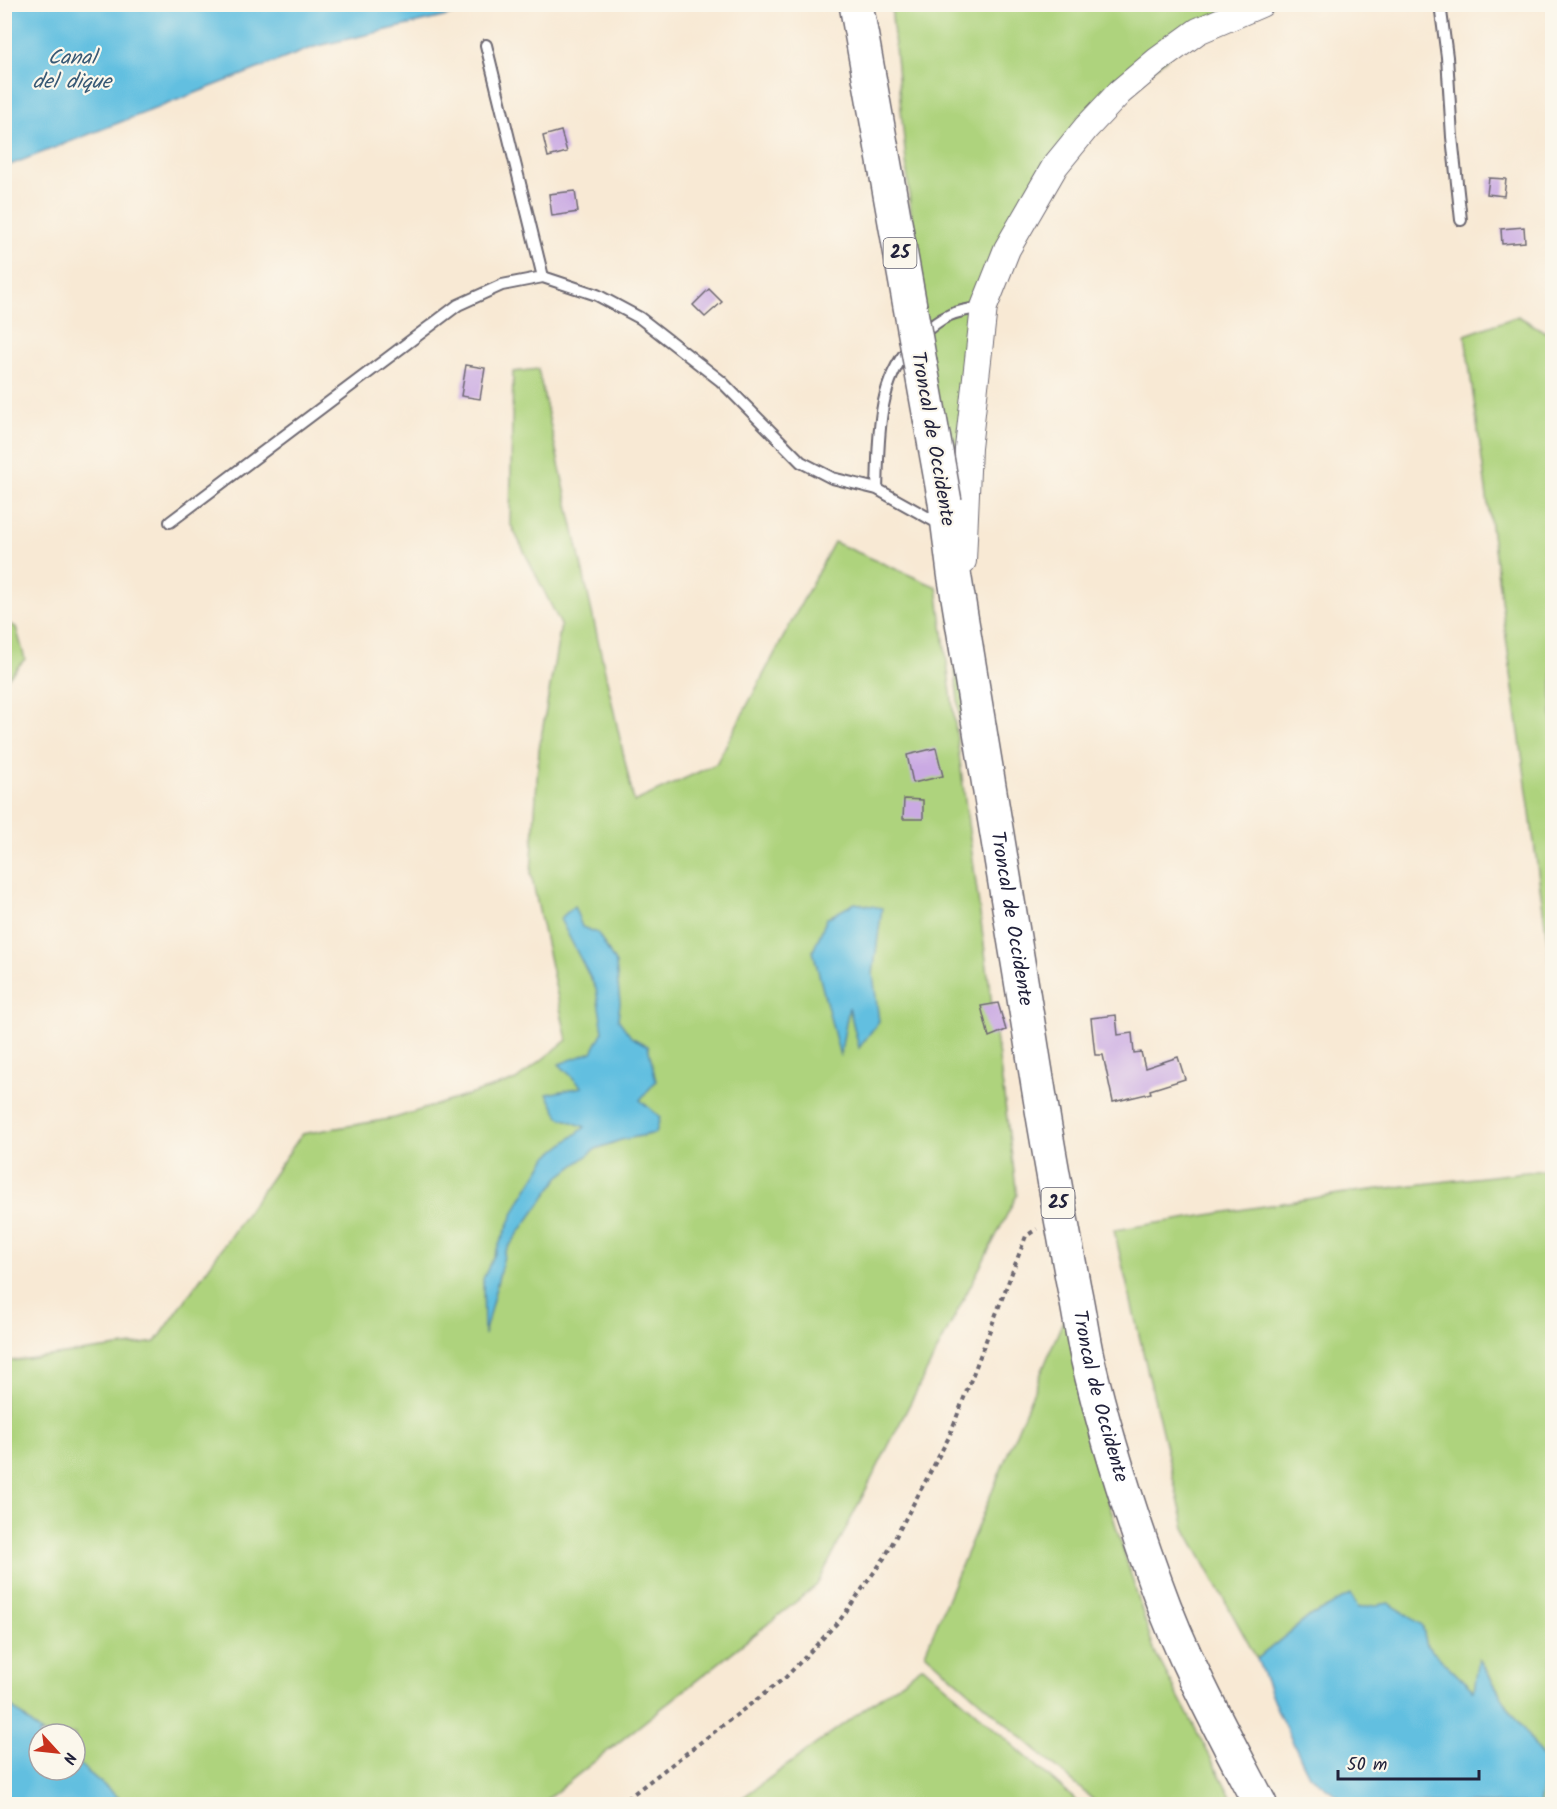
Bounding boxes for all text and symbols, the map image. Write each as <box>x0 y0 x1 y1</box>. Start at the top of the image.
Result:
water label: Canal del dique <box>33 42 114 99</box>
road number: 25 <box>884 238 916 268</box>
street label: Troncal de Occidente <box>901 349 963 529</box>
street label: Troncal de Occidente <box>980 829 1041 1009</box>
road number: 25 <box>1042 1188 1074 1218</box>
street label: Troncal de Occidente <box>1063 1308 1137 1487</box>
north arrow <box>27 1722 87 1782</box>
scale bar <box>1338 1743 1479 1781</box>
text: N <box>56 1748 82 1768</box>
text: 50 m <box>1347 1751 1387 1780</box>

